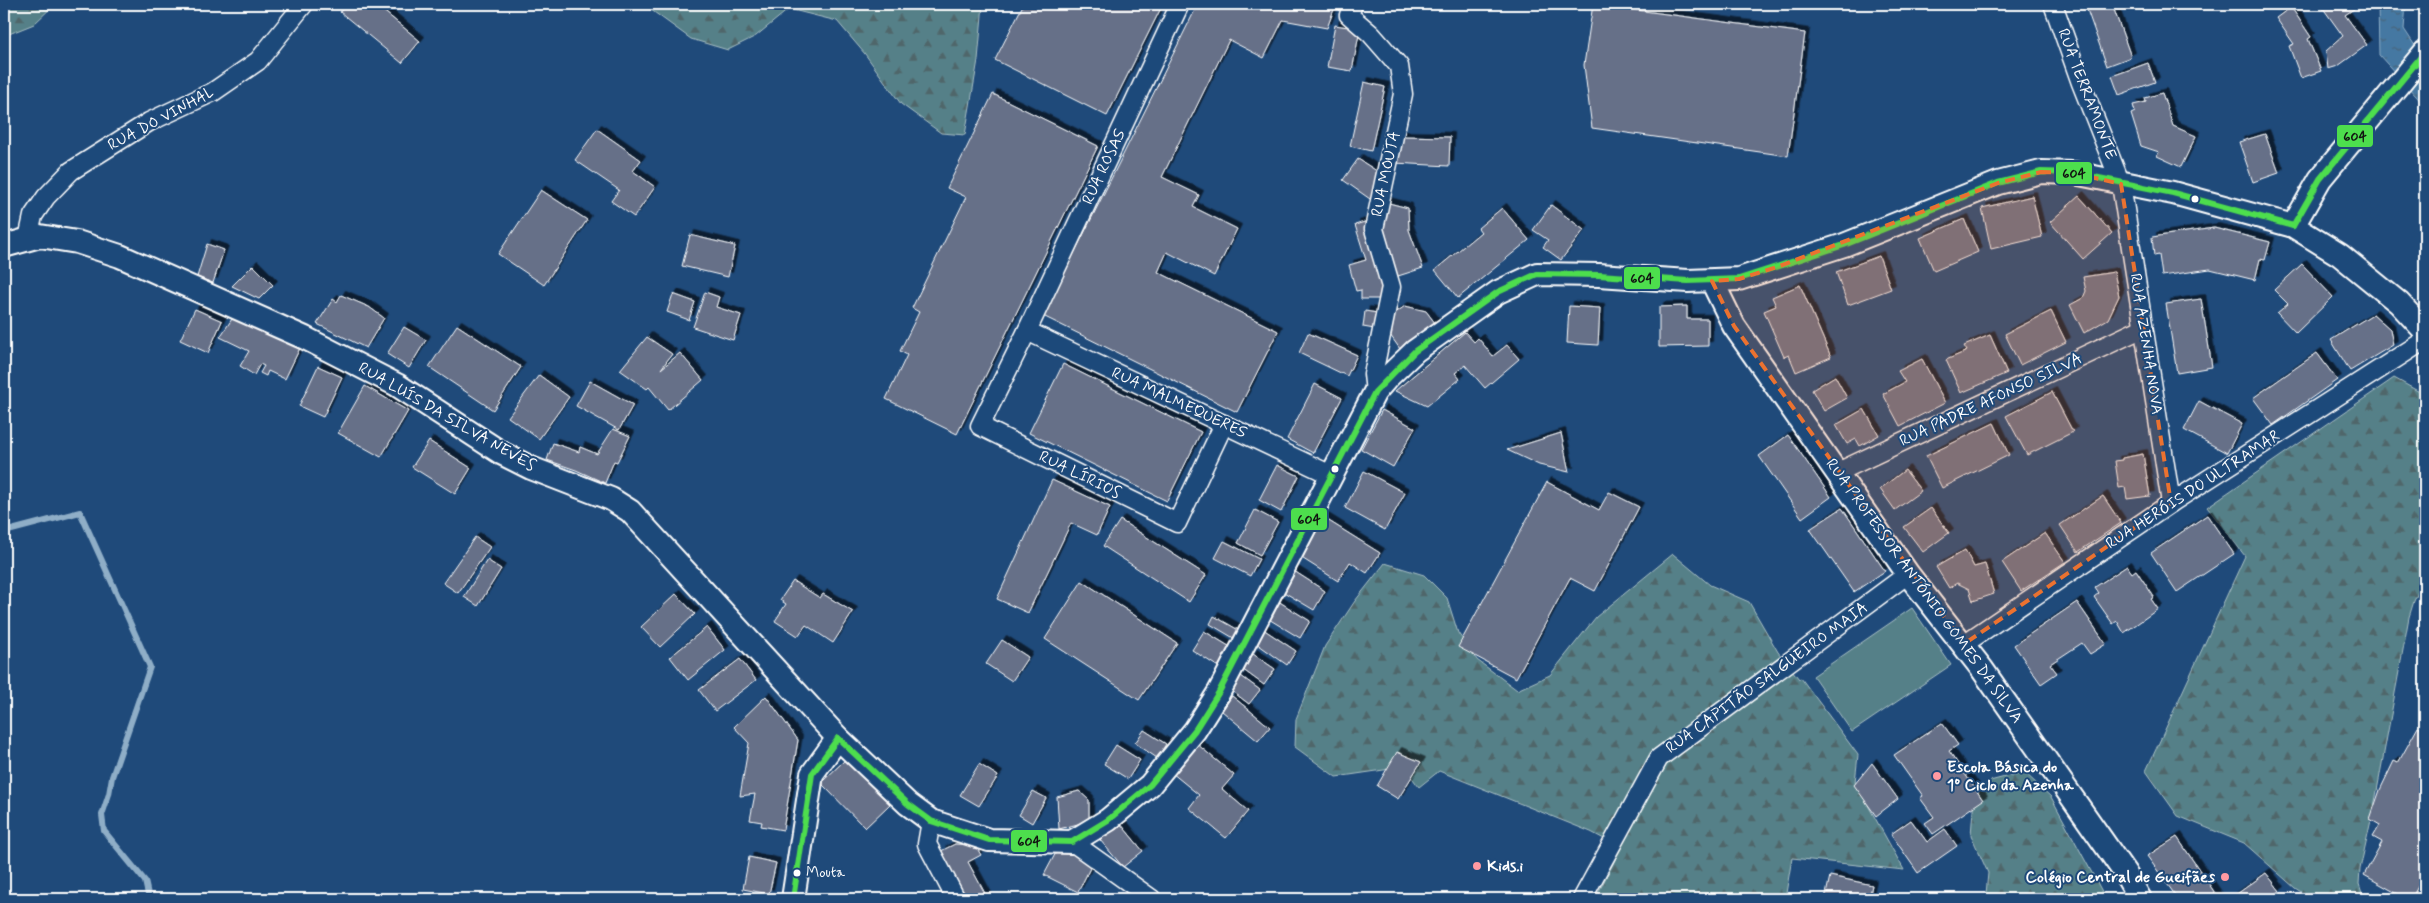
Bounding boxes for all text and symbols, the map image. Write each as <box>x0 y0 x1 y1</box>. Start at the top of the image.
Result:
street label: RUA TERRAMONTE <box>2052 26 2122 162</box>
street label: RUA DO VINHAL <box>104 82 218 156</box>
line badge: 604 <box>2336 124 2374 148</box>
street label: RUA ROSAS <box>1077 126 1131 208</box>
text: 604 <box>2343 128 2367 146</box>
street label: RUA MOUTA <box>1367 129 1405 219</box>
line badge: 604 <box>2055 161 2093 185</box>
text: 604 <box>2062 165 2086 183</box>
unlabelled marker <box>2190 194 2200 204</box>
line badge: 604 <box>1623 266 1661 290</box>
text: 604 <box>1630 270 1654 288</box>
street label: RUA AZENHA NOVA <box>2124 272 2168 416</box>
street label: RUA PADRE AFONSO SILVA <box>1896 348 2086 452</box>
street label: RUA LUÍS DA SILVA NEVES <box>354 357 540 477</box>
street label: RUA MALMEQUERES <box>1108 362 1250 444</box>
street label: RUA HERÓIS DO ULTRAMAR <box>2102 426 2284 554</box>
street label: RUA LÍRIOS <box>1035 446 1125 504</box>
street label: RUA PROFESSOR ANTÓNIO GOMES DA SILVA <box>1821 454 2027 728</box>
unlabelled marker <box>1330 464 1340 474</box>
line badge: 604 <box>1290 507 1328 531</box>
text: 604 <box>1297 511 1321 529</box>
street label: RUA CAPITÃO SALGUEIRO MAIA <box>1662 597 1872 759</box>
place label: Escola Básica do 1º Ciclo da Azenha <box>1947 757 2074 796</box>
marker: Escola Básica do 1º Ciclo da Azenha <box>1931 770 1943 782</box>
line badge: 604 <box>1010 829 1048 853</box>
text: 604 <box>1017 833 1041 851</box>
place label: Kids.i <box>1487 856 1524 877</box>
marker: Kids.i <box>1471 860 1483 872</box>
place label: Mouta <box>806 863 846 883</box>
place label: Colégio Central de Gueifães <box>2026 867 2216 889</box>
marker: Mouta <box>792 868 802 878</box>
marker: Colégio Central de Gueifães <box>2219 871 2231 883</box>

